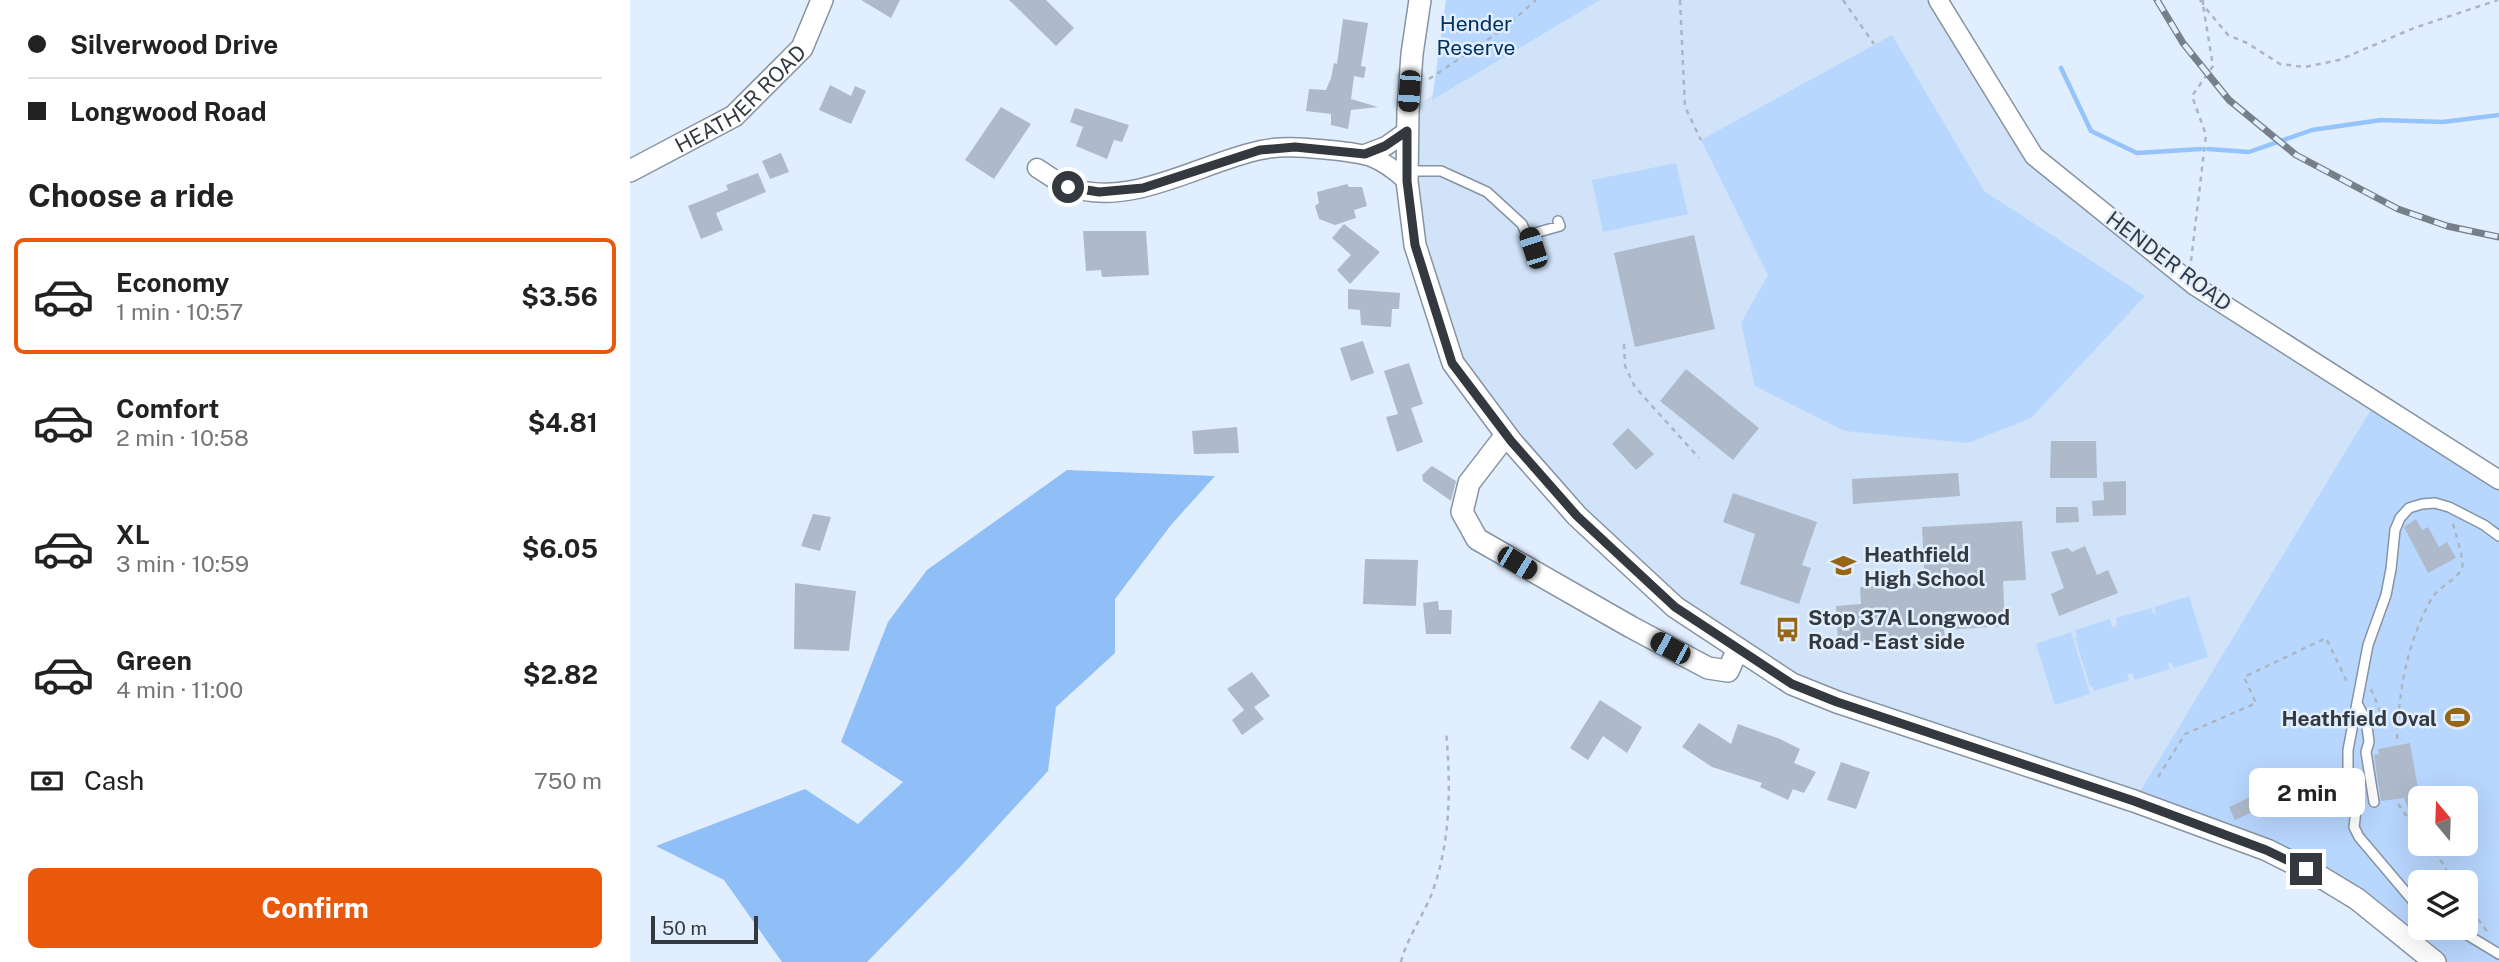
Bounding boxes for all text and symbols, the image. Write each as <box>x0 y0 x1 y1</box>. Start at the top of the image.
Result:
park label: Hender Reserve <box>1437 11 1515 60</box>
text: Silverwood Drive <box>70 29 278 60</box>
street label: HEATHER ROAD <box>670 39 811 158</box>
car <box>1398 69 1421 113</box>
text: Longwood Road <box>70 96 267 127</box>
route start <box>1052 171 1084 203</box>
text: Choose a ride <box>28 177 234 214</box>
street label: HENDER ROAD <box>2101 206 2237 316</box>
car <box>1517 225 1550 271</box>
icon: car <box>32 265 95 328</box>
text: Economy <box>116 267 229 298</box>
text: $3.56 <box>521 281 598 312</box>
text: 1 min · 10:57 <box>116 298 243 325</box>
icon: car <box>32 391 95 454</box>
text: Comfort <box>116 393 219 424</box>
text: $4.81 <box>528 407 598 438</box>
text: 2 min · 10:58 <box>116 424 249 451</box>
icon: car <box>32 517 95 580</box>
text: XL <box>116 519 150 550</box>
text: $6.05 <box>522 533 598 564</box>
place label: Heathfield High School <box>1864 542 1986 591</box>
car <box>1494 543 1541 583</box>
text: 3 min · 10:59 <box>116 550 249 577</box>
school or university icon: Heathfield High School <box>1830 552 1858 580</box>
place label: Stop 37A Longwood Road - East side <box>1808 605 2010 654</box>
bus stop icon: Stop 37A Longwood Road - East side <box>1774 615 1802 643</box>
car <box>1647 629 1694 667</box>
icon: car <box>32 643 95 706</box>
text: Green <box>116 645 192 676</box>
text: $2.82 <box>523 659 598 690</box>
text: 4 min · 11:00 <box>116 676 243 703</box>
sports icon: Heathfield Oval <box>2443 704 2471 732</box>
place label: Heathfield Oval <box>2282 706 2437 731</box>
icon: cash <box>28 762 66 800</box>
text: Cash <box>84 765 144 796</box>
text: 750 m <box>534 767 602 794</box>
callout: 2 min <box>2248 768 2364 816</box>
text: 2 min <box>2277 779 2337 806</box>
north arrow <box>2408 786 2478 856</box>
map controls <box>2408 786 2478 940</box>
route end <box>2290 853 2322 885</box>
button: Confirm <box>28 868 602 948</box>
button: layers <box>2408 870 2478 940</box>
scale bar <box>651 913 758 945</box>
text: 50 m <box>662 917 707 939</box>

